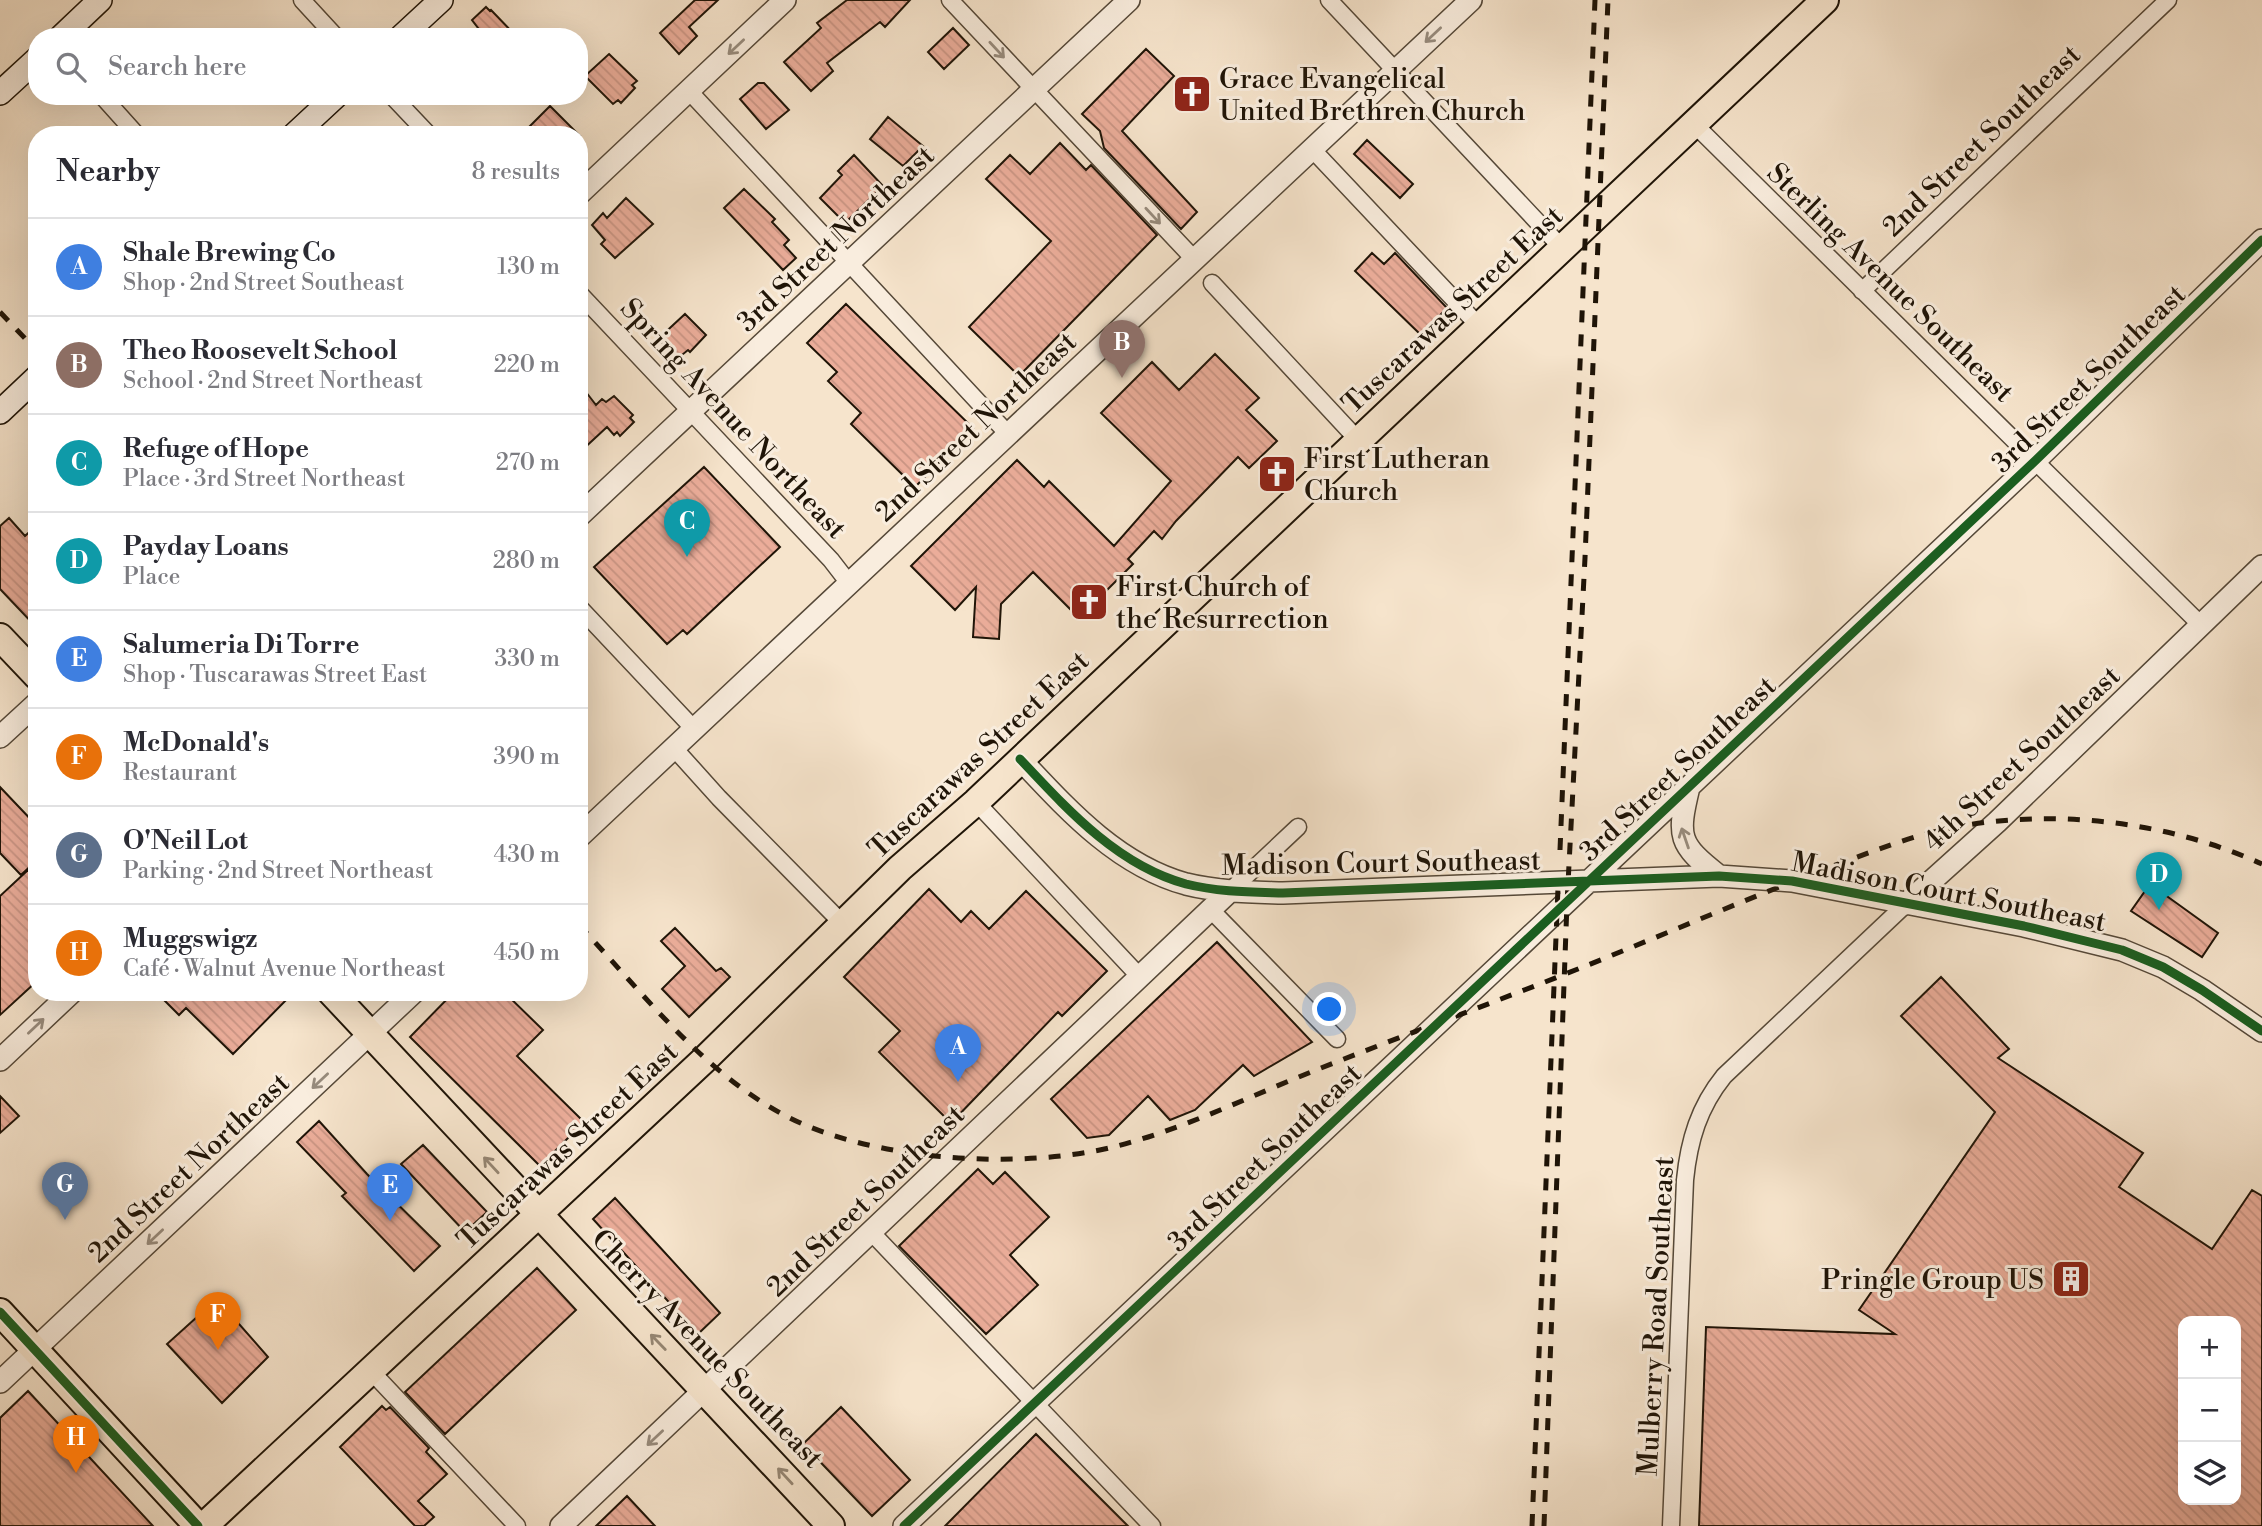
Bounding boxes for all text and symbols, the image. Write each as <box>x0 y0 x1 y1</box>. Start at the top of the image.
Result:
one-way arrow <box>1425 27 1442 44</box>
search box <box>28 28 588 105</box>
one-way arrow <box>728 38 745 55</box>
street label: 2nd Street Southeast <box>1876 38 2088 245</box>
one-way arrow <box>989 41 1005 59</box>
icon: search <box>52 48 90 86</box>
text: Search here <box>108 51 247 83</box>
place label: Grace Evangelical United Brethren Church <box>1219 62 1526 129</box>
church icon: Grace Evangelical United Brethren Church <box>1171 73 1213 115</box>
street label: 3rd Street Northeast <box>730 138 942 340</box>
text: Nearby <box>56 153 160 191</box>
street label: Sterling Avenue Southeast <box>1759 156 2021 410</box>
text: 8 results <box>472 158 560 186</box>
street label: Tuscarawas Street East <box>1335 199 1571 422</box>
one-way arrow <box>1144 207 1161 224</box>
text: Shale Brewing Co <box>123 237 336 269</box>
text: A <box>71 253 87 281</box>
text: 130 m <box>497 253 560 281</box>
text: Shop · 2nd Street Southeast <box>123 269 404 297</box>
street label: 3rd Street Southeast <box>1985 277 2193 481</box>
street label: Spring Avenue Northeast <box>612 292 853 547</box>
pin: B <box>1099 320 1145 378</box>
street label: 2nd Street Northeast <box>868 325 1084 530</box>
text: Theo Roosevelt School <box>123 335 397 367</box>
text: B <box>70 351 88 379</box>
text: 220 m <box>494 351 560 379</box>
text: School · 2nd Street Northeast <box>123 367 423 395</box>
text: Refuge of Hope <box>123 433 309 465</box>
place label: First Lutheran Church <box>1304 442 1490 509</box>
text: C <box>71 449 87 477</box>
text: 270 m <box>496 449 560 477</box>
church icon: First Lutheran Church <box>1256 453 1298 495</box>
text: Place · 3rd Street Northeast <box>123 465 405 493</box>
pin: C <box>664 499 710 557</box>
text: Payday Loans <box>123 531 289 563</box>
text: D <box>70 547 88 575</box>
text: 280 m <box>493 547 560 575</box>
text: Place <box>123 563 180 591</box>
place label: First Church of the Resurrection <box>1116 570 1329 637</box>
church icon: First Church of the Resurrection <box>1068 581 1110 623</box>
text: Salumeria Di Torre <box>123 629 359 661</box>
street label: Tuscarawas Street East <box>861 644 1097 867</box>
text: E <box>71 645 87 673</box>
text: 330 m <box>494 645 560 673</box>
street label: 4th Street Southeast <box>1916 659 2128 859</box>
text: Shop · Tuscarawas Street East <box>123 661 427 689</box>
street label: 3rd Street Southeast <box>1572 669 1784 869</box>
text: McDonald's <box>123 727 269 759</box>
text: F <box>71 743 87 771</box>
text: 390 m <box>493 743 560 771</box>
text: Restaurant <box>123 759 237 787</box>
text: O'Neil Lot <box>123 825 248 857</box>
one-way arrow <box>1678 828 1690 849</box>
text: G <box>70 841 88 869</box>
text: 430 m <box>493 841 560 869</box>
street label: Madison Court Southeast <box>1221 843 1541 884</box>
street label: Madison Court Southeast <box>1789 845 2109 940</box>
pin: D <box>2136 852 2182 910</box>
text: Parking · 2nd Street Northeast <box>123 857 433 885</box>
text: Muggswigz <box>123 923 258 955</box>
text: H <box>70 939 89 967</box>
text: 450 m <box>494 939 560 967</box>
text: Café · Walnut Avenue Northeast <box>123 955 445 983</box>
your location <box>1312 992 1346 1026</box>
one-way arrow <box>27 1018 45 1034</box>
pin: A <box>935 1024 981 1082</box>
street label: Tuscarawas Street East <box>450 1035 686 1258</box>
street label: 3rd Street Southeast <box>1161 1056 1369 1260</box>
street label: 2nd Street Northeast <box>81 1066 297 1271</box>
one-way arrow <box>311 1073 329 1089</box>
street label: 2nd Street Southeast <box>760 1098 972 1305</box>
street label: Mulberry Road Southeast <box>1631 1155 1682 1477</box>
one-way arrow <box>483 1156 499 1174</box>
pin: G <box>42 1162 88 1220</box>
pin: E <box>367 1163 413 1221</box>
street label: Cherry Avenue Southeast <box>584 1222 830 1476</box>
one-way arrow <box>147 1228 164 1245</box>
building icon: Pringle Group US <box>2050 1258 2092 1300</box>
place label: Pringle Group US <box>1821 1263 2044 1298</box>
pin: F <box>195 1292 241 1350</box>
map controls <box>2178 1316 2241 1505</box>
button: + <box>2178 1316 2241 1379</box>
one-way arrow <box>649 1333 666 1350</box>
button: − <box>2178 1379 2241 1442</box>
pin: H <box>53 1415 99 1473</box>
one-way arrow <box>647 1429 664 1446</box>
button: layers <box>2178 1442 2241 1505</box>
one-way arrow <box>777 1468 794 1485</box>

